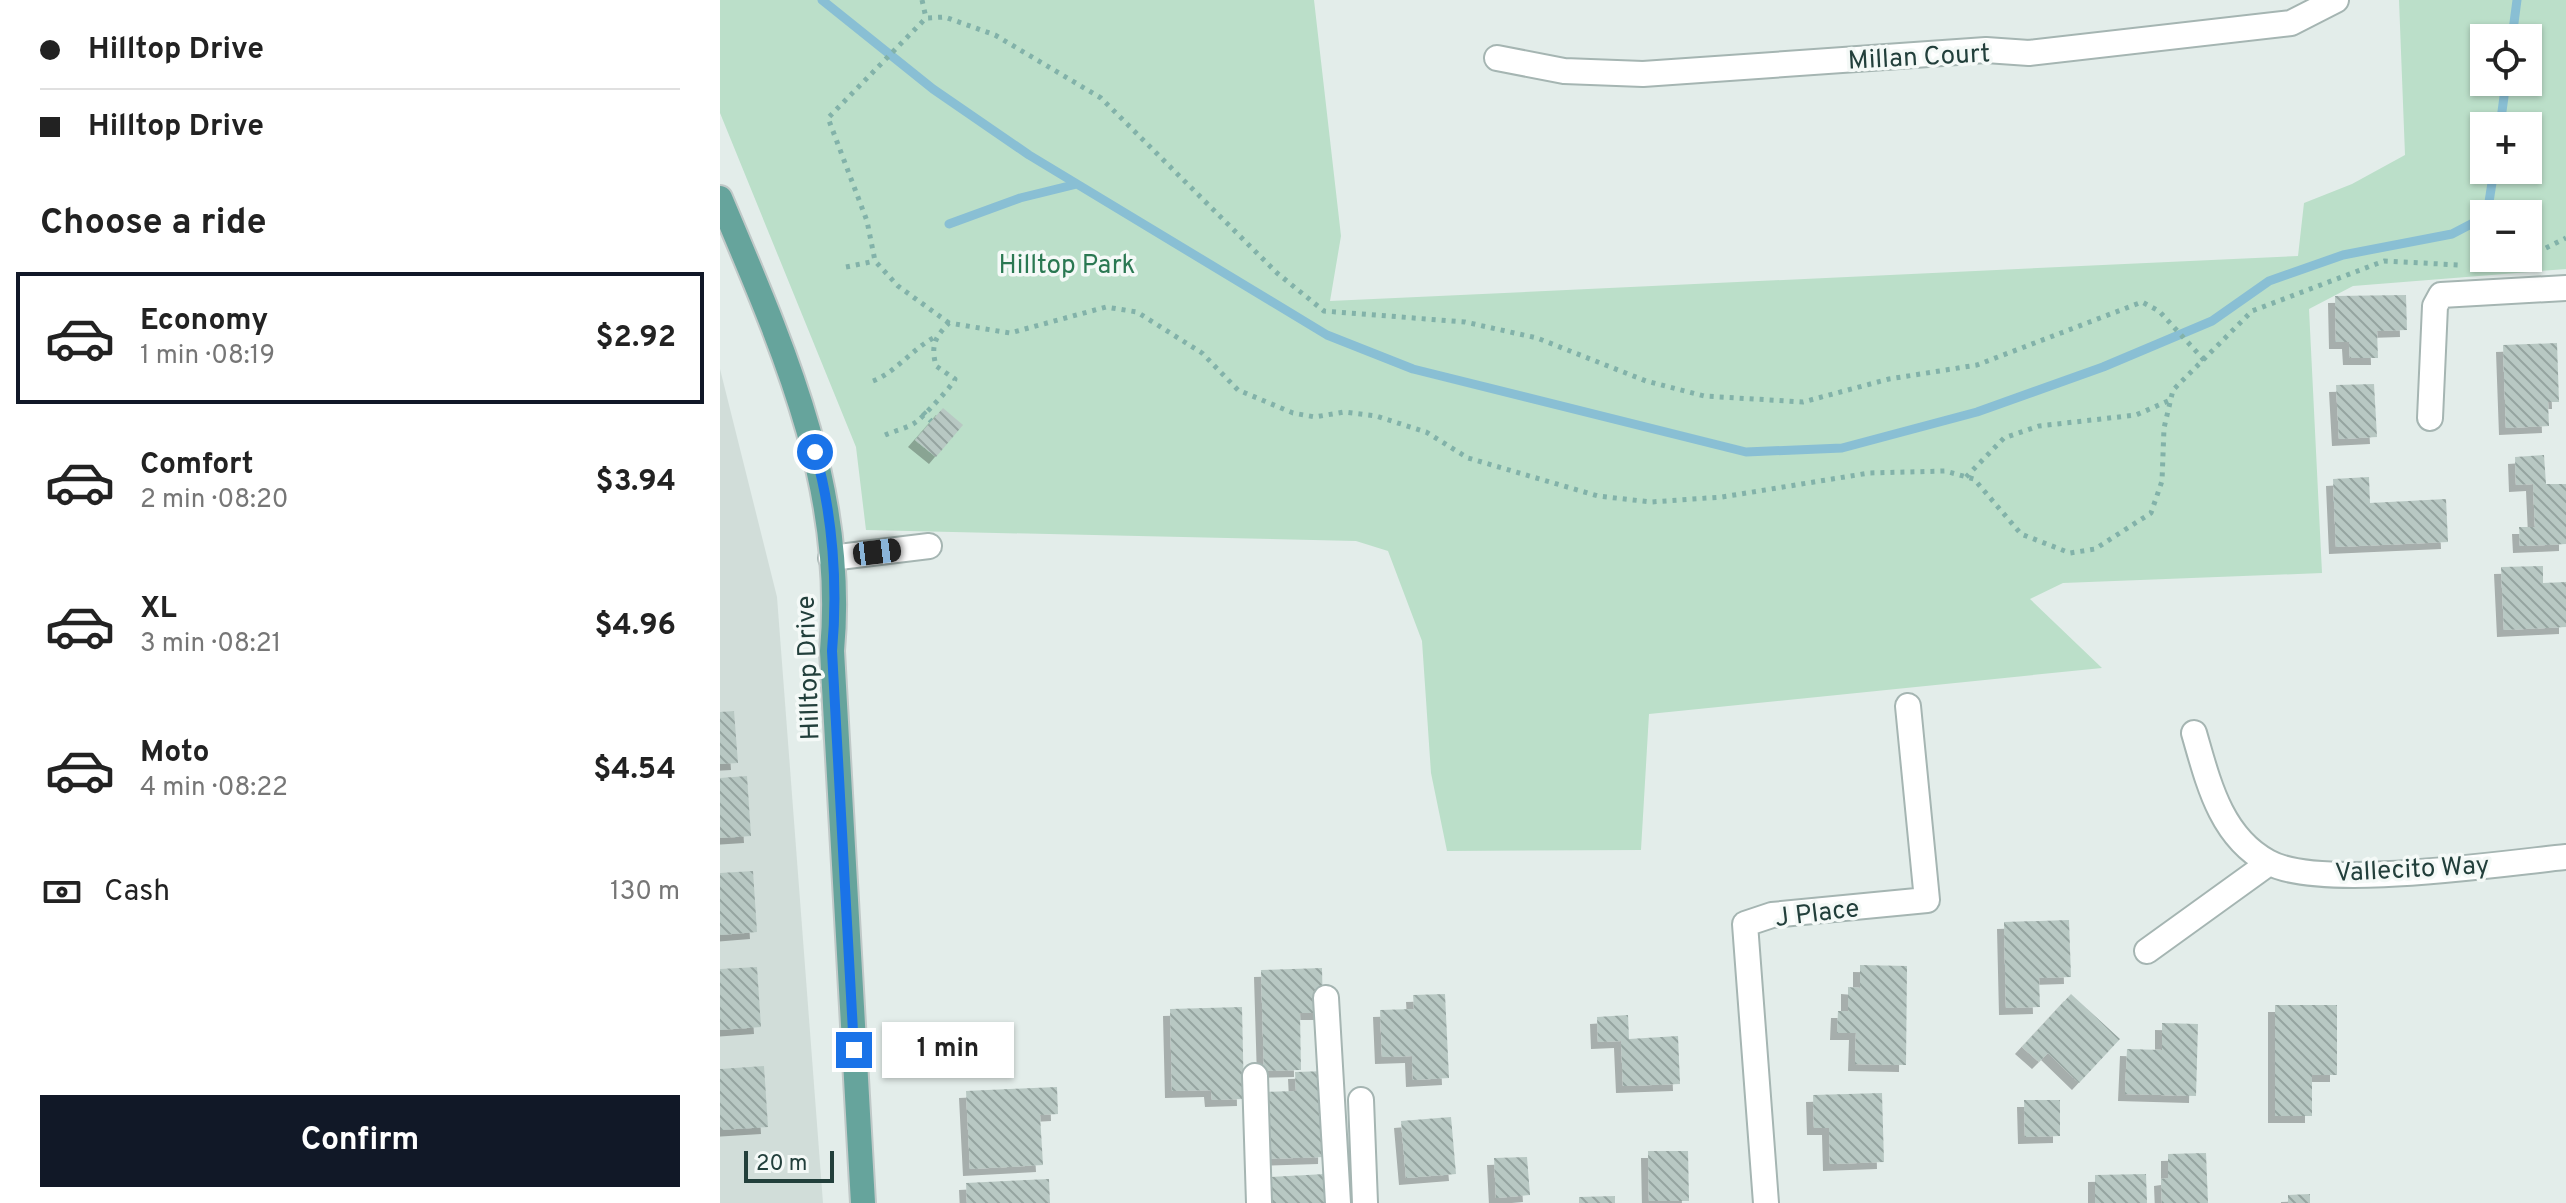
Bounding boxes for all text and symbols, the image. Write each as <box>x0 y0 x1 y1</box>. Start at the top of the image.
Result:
map controls <box>2470 24 2542 272</box>
button: locate <box>2470 24 2542 96</box>
text: Hilltop Drive <box>88 32 264 69</box>
street label: Millan Court <box>1847 38 1991 79</box>
text: Hilltop Drive <box>88 109 264 146</box>
button: + <box>2470 112 2542 184</box>
button: − <box>2470 200 2542 272</box>
text: Choose a ride <box>40 201 266 247</box>
park label: Hilltop Park <box>999 250 1135 283</box>
icon: car <box>44 302 116 374</box>
text: Economy <box>140 303 268 340</box>
text: $2.92 <box>595 320 676 357</box>
text: 1 min · 08:19 <box>140 340 275 373</box>
route start <box>797 434 833 470</box>
icon: car <box>44 446 116 518</box>
text: Comfort <box>140 447 253 484</box>
text: $3.94 <box>596 464 676 501</box>
text: 2 min · 08:20 <box>140 484 289 517</box>
car <box>852 537 902 567</box>
icon: car <box>44 590 116 662</box>
text: XL <box>140 591 177 628</box>
street label: Hilltop Drive <box>790 595 829 741</box>
text: $4.96 <box>595 608 676 645</box>
text: 3 min · 08:21 <box>140 628 281 661</box>
icon: car <box>44 734 116 806</box>
text: Moto <box>140 735 210 772</box>
text: $4.54 <box>593 752 676 789</box>
text: 4 min · 08:22 <box>140 772 288 805</box>
street label: Vallecito Way <box>2334 850 2490 891</box>
icon: cash <box>40 870 84 914</box>
text: Cash <box>104 874 170 911</box>
text: 130 m <box>610 876 680 909</box>
street label: J Place <box>1773 893 1861 936</box>
callout: 1 min <box>882 1022 1014 1078</box>
route end <box>836 1032 872 1068</box>
text: 1 min <box>917 1033 979 1066</box>
button: Confirm <box>40 1095 680 1187</box>
scale bar <box>744 1147 834 1183</box>
text: 20 m <box>756 1151 807 1178</box>

